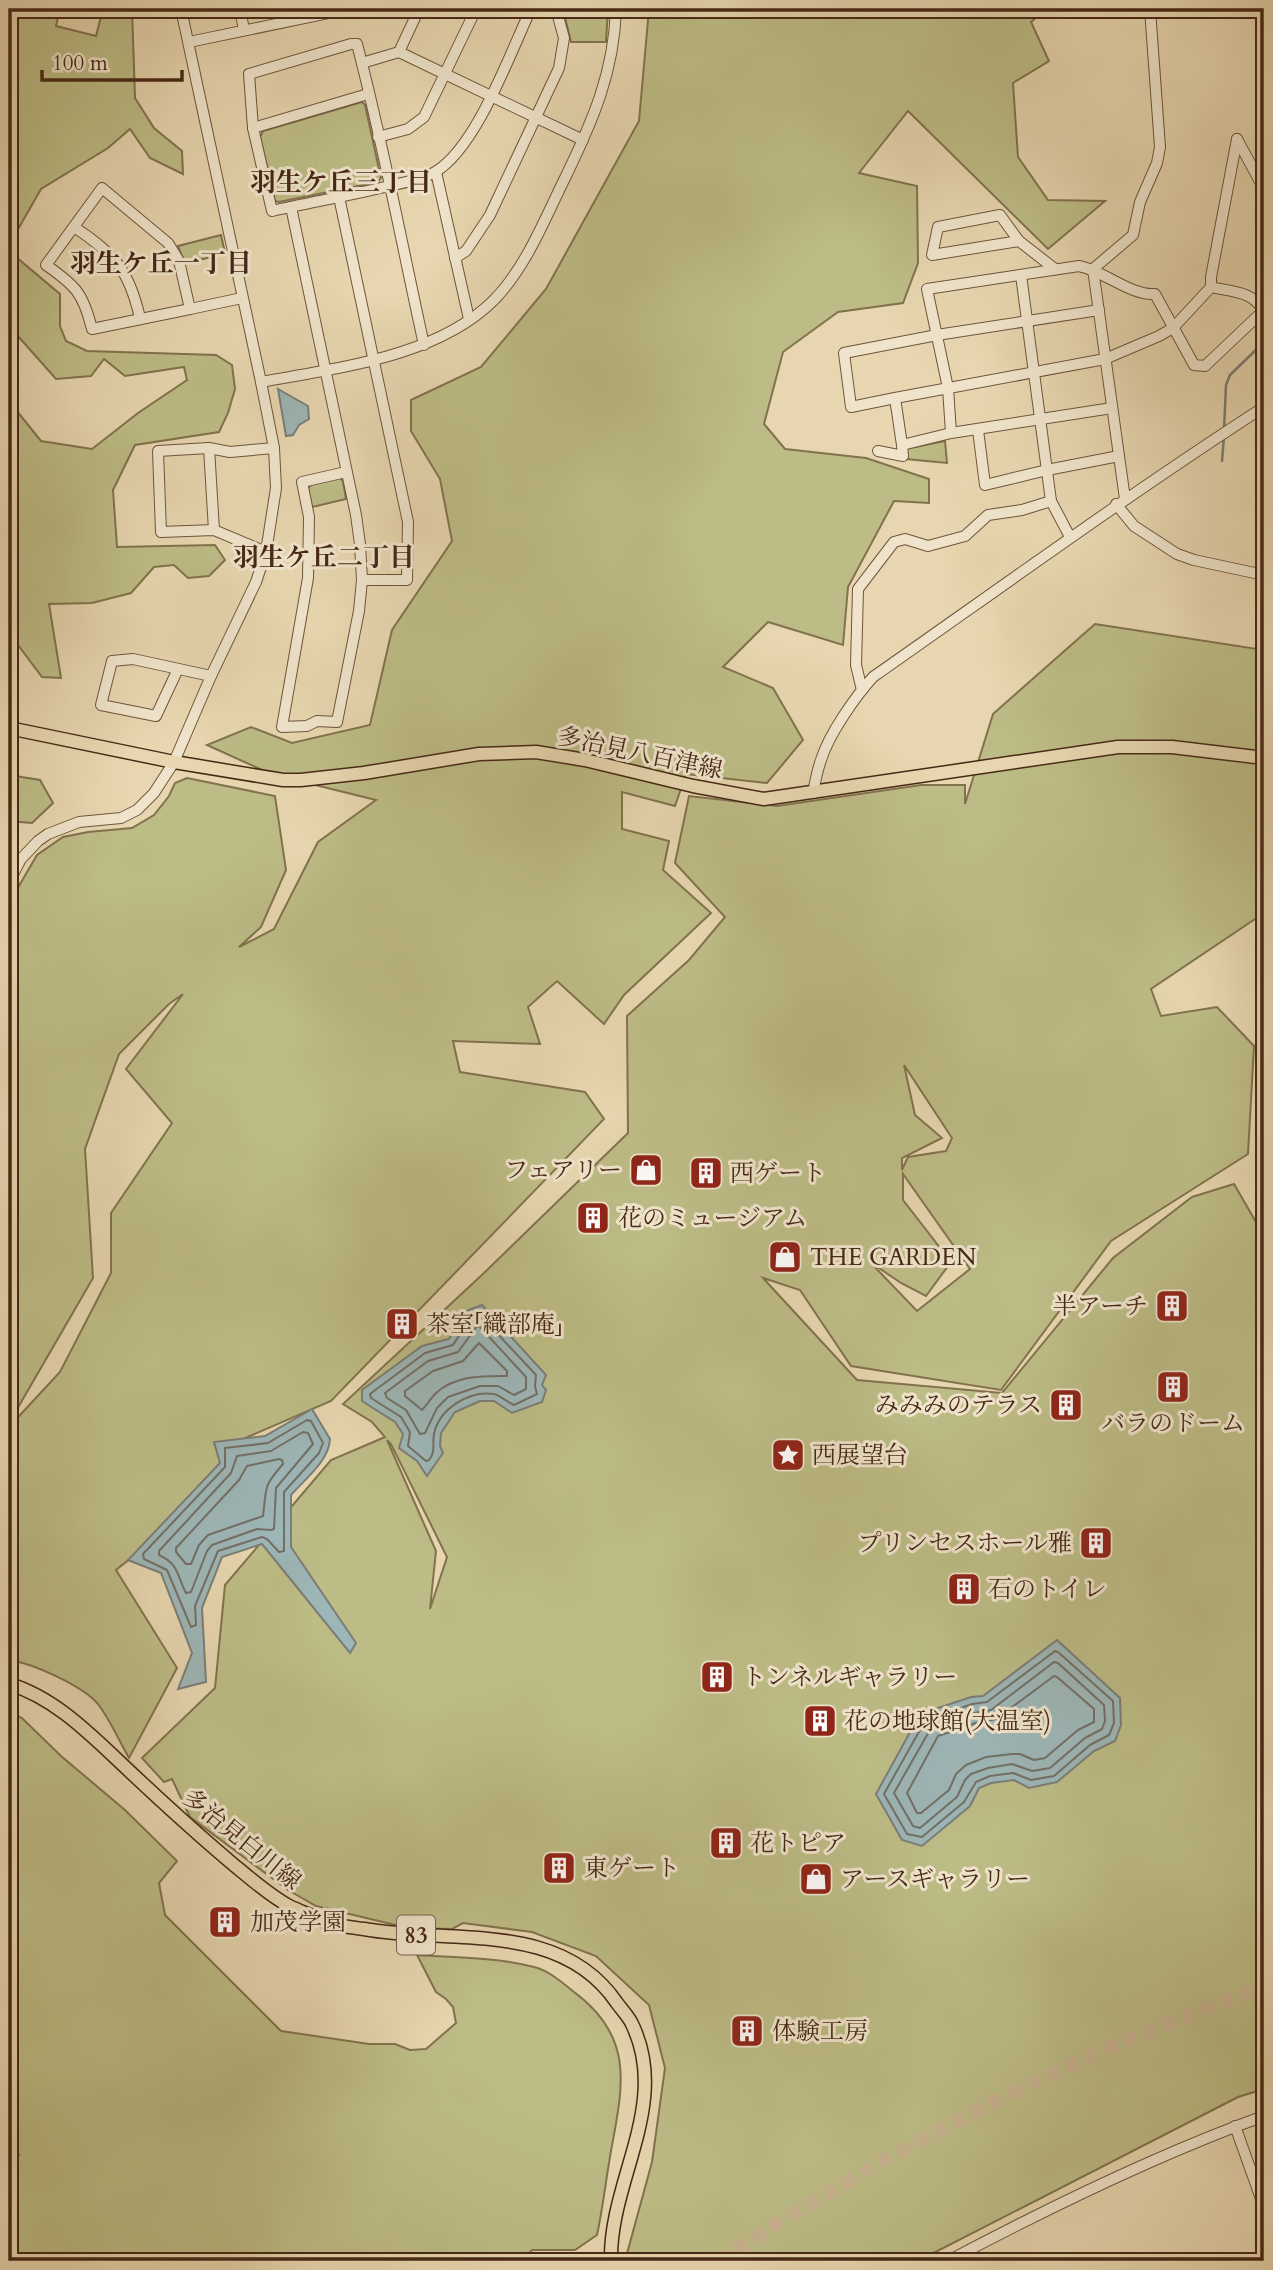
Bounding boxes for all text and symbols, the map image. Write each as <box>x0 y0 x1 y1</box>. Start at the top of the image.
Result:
scale bar <box>42 38 182 82</box>
text: 100 m <box>52 49 108 78</box>
district label: 羽生ケ丘三丁目 <box>250 165 432 200</box>
district label: 羽生ケ丘一丁目 <box>70 246 252 281</box>
district label: 羽生ケ丘二丁目 <box>233 540 415 575</box>
street label: 多治見八百津線 <box>554 720 725 787</box>
shop icon: フェアリー <box>627 1151 665 1189</box>
place label: フェアリー <box>504 1154 622 1187</box>
building icon: 西ゲート <box>687 1154 725 1192</box>
place label: 西ゲート <box>730 1157 826 1190</box>
building icon: 花のミュージアム <box>574 1199 612 1237</box>
place label: 花のミュージアム <box>618 1202 807 1235</box>
shop icon: THE GARDEN <box>766 1238 804 1276</box>
place label: THE GARDEN <box>810 1241 977 1274</box>
building icon: 半アーチ <box>1153 1287 1191 1325</box>
place label: 半アーチ <box>1053 1290 1148 1323</box>
building icon: 茶室「織部庵」 <box>383 1305 421 1343</box>
place label: 茶室「織部庵」 <box>426 1308 563 1341</box>
building icon: バラのドーム <box>1154 1368 1192 1406</box>
building icon: みみみのテラス <box>1047 1386 1085 1424</box>
place label: みみみのテラス <box>875 1389 1042 1422</box>
place label: バラのドーム <box>1101 1407 1245 1440</box>
place icon: 西展望台 <box>769 1436 807 1474</box>
place label: 西展望台 <box>812 1439 908 1472</box>
building icon: プリンセスホール雅 <box>1077 1524 1115 1562</box>
place label: プリンセスホール雅 <box>857 1527 1072 1560</box>
building icon: 石のトイレ <box>945 1570 983 1608</box>
place label: 石のトイレ <box>988 1573 1107 1606</box>
building icon: トンネルギャラリー <box>698 1658 736 1696</box>
place label: トンネルギャラリー <box>742 1661 957 1694</box>
building icon: 花の地球館(大温室) <box>801 1702 839 1740</box>
place label: 花の地球館(大温室) <box>844 1705 1051 1738</box>
street label: 多治見白川線 <box>175 1781 308 1898</box>
building icon: 花トピア <box>707 1824 745 1862</box>
place label: 花トピア <box>750 1827 846 1860</box>
building icon: 東ゲート <box>540 1849 578 1887</box>
place label: 東ゲート <box>584 1852 680 1885</box>
shop icon: アースギャラリー <box>797 1860 835 1898</box>
place label: アースギャラリー <box>840 1863 1030 1896</box>
building icon: 加茂学園 <box>206 1903 244 1941</box>
place label: 加茂学園 <box>250 1906 346 1939</box>
road number: 83 <box>397 1916 435 1954</box>
building icon: 体験工房 <box>728 2012 766 2050</box>
place label: 体験工房 <box>772 2015 868 2048</box>

